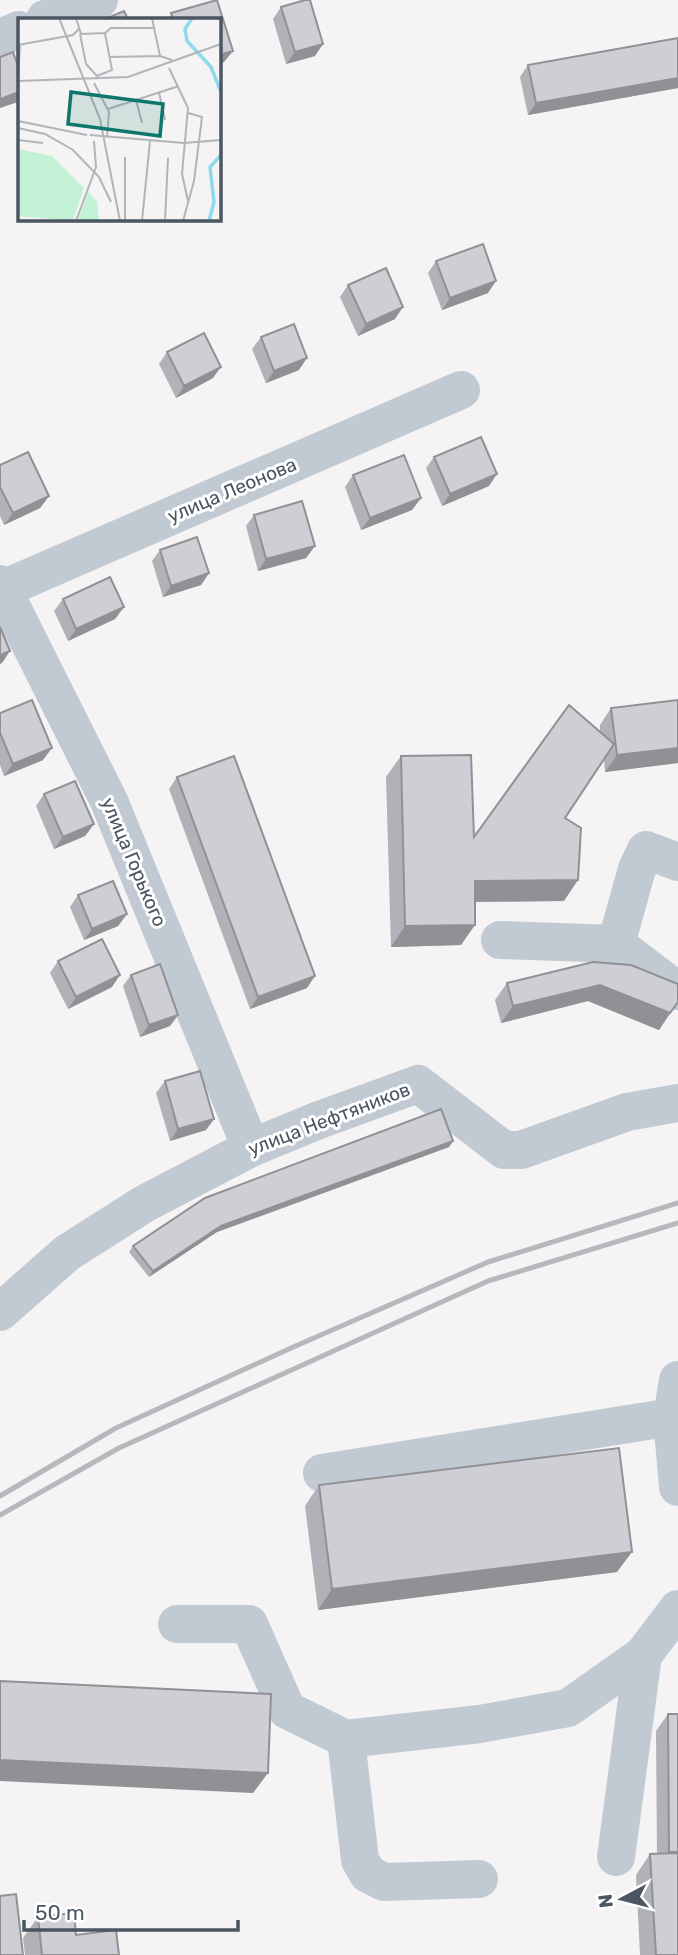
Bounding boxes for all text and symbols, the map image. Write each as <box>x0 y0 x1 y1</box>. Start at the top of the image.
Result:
inset map <box>18 18 220 220</box>
street label: улица Леонова <box>164 452 300 528</box>
street label: улица Горького <box>96 794 172 930</box>
street label: улица Нефтяников <box>245 1078 413 1160</box>
north arrow <box>587 1864 657 1934</box>
scale bar <box>24 1888 238 1932</box>
text: N <box>593 1893 618 1909</box>
text: 50 m <box>35 1900 85 1925</box>

